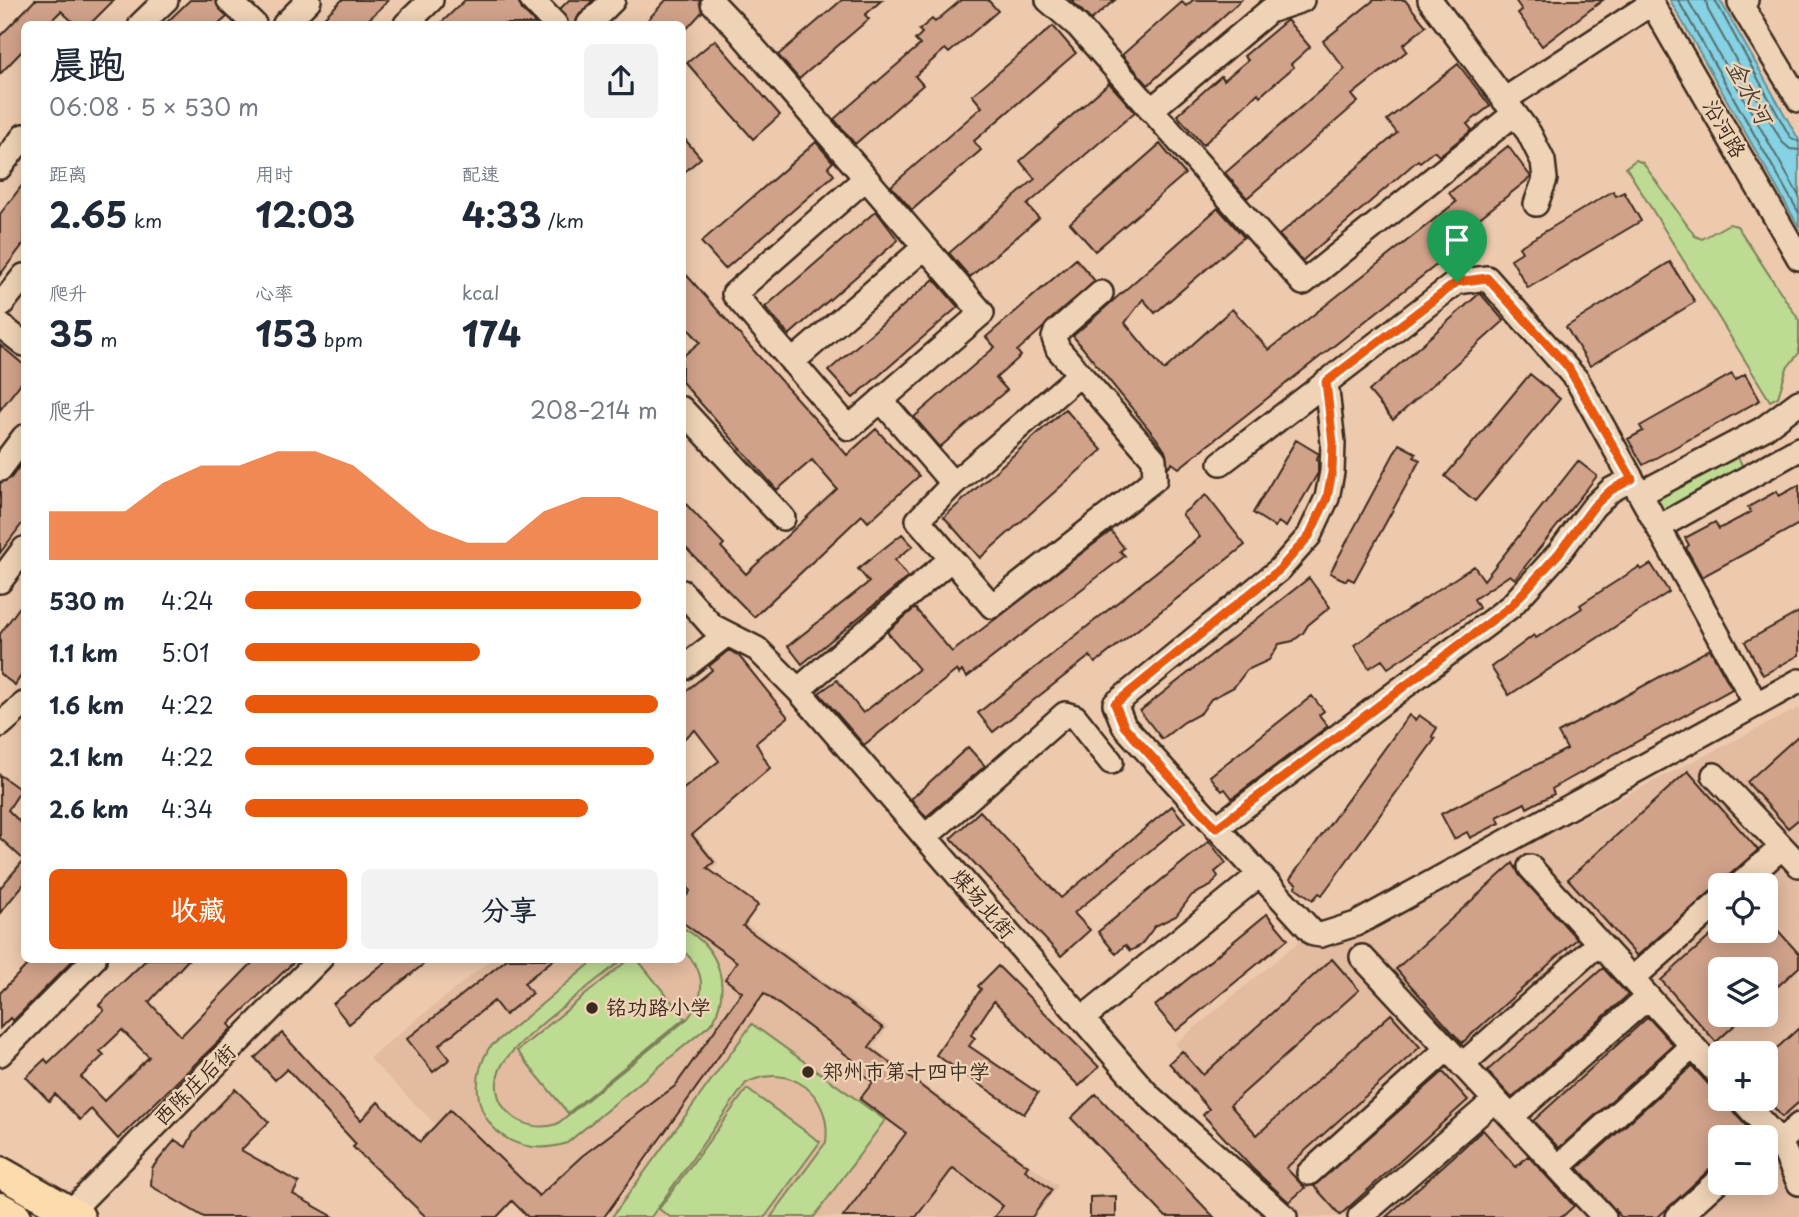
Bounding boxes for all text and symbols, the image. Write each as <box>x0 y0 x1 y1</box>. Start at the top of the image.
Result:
text: 晨跑 <box>49 34 125 91</box>
button: share <box>584 44 658 118</box>
water label: 金水河 <box>1719 53 1784 134</box>
text: 06:08 · 5 × 530 m <box>49 89 259 124</box>
street label: 沿河路 <box>1696 93 1755 163</box>
text: 距离 <box>49 159 87 187</box>
text: 用时 <box>255 159 293 187</box>
text: 配速 <box>462 159 500 187</box>
text: 2.65 <box>49 187 128 240</box>
text: 12:03 <box>255 187 355 240</box>
text: 4:33 <box>462 187 542 240</box>
text: km <box>128 206 162 234</box>
text: /km <box>542 206 584 234</box>
pin <box>1427 210 1487 282</box>
icon: arrive <box>1438 221 1476 259</box>
text: 爬升 <box>49 278 87 306</box>
text: 心率 <box>255 278 293 306</box>
text: kcal <box>462 278 500 306</box>
text: 35 <box>49 306 94 359</box>
text: 153 <box>255 306 318 359</box>
text: 174 <box>462 306 521 359</box>
text: m <box>94 325 118 353</box>
text: bpm <box>318 325 363 353</box>
text: 爬升 <box>49 392 95 427</box>
text: 208–214 m <box>530 392 658 427</box>
text: 530 m <box>49 583 125 618</box>
text: 4:24 <box>161 583 214 618</box>
text: 1.1 km <box>49 635 118 670</box>
text: 5:01 <box>161 635 209 670</box>
text: 1.6 km <box>49 687 124 722</box>
text: 4:22 <box>161 687 214 722</box>
text: 2.1 km <box>49 739 124 774</box>
text: 4:22 <box>161 739 214 774</box>
text: 2.6 km <box>49 791 129 826</box>
text: 4:34 <box>161 791 213 826</box>
street label: 煤场北街 <box>945 860 1024 945</box>
button: 收藏 <box>49 869 347 949</box>
button: 分享 <box>361 869 658 949</box>
map controls <box>1708 873 1778 1195</box>
button: locate <box>1708 873 1778 943</box>
button: layers <box>1708 957 1778 1027</box>
place label: 铭功路小学 <box>606 990 711 1022</box>
marker: 铭功路小学 <box>584 1000 600 1016</box>
street label: 西陈庄后街 <box>145 1035 242 1132</box>
button: + <box>1708 1041 1778 1111</box>
place label: 郑州市第十四中学 <box>822 1054 990 1086</box>
marker: 郑州市第十四中学 <box>800 1064 816 1080</box>
button: − <box>1708 1125 1778 1195</box>

